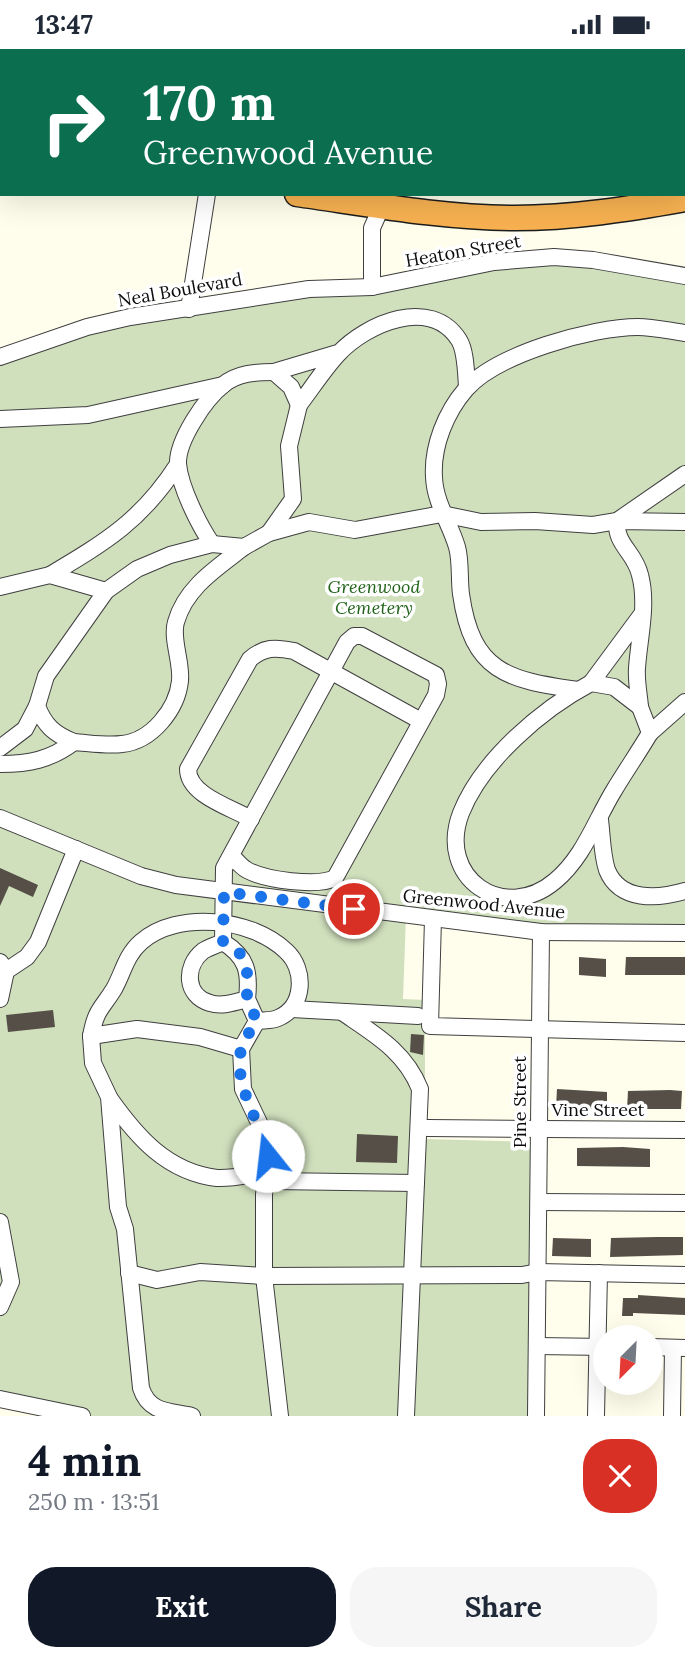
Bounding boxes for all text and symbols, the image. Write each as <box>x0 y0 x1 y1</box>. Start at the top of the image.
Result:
text: 13:47 <box>35 8 93 41</box>
text: 170 m <box>143 71 275 133</box>
icon: right <box>28 77 119 168</box>
text: Greenwood Avenue <box>143 132 433 173</box>
street label: Heaton Street <box>403 229 522 272</box>
street label: Neal Boulevard <box>116 267 244 312</box>
park label: Greenwood Cemetery <box>328 575 420 619</box>
pin <box>324 879 384 939</box>
street label: Greenwood Avenue <box>402 884 567 923</box>
icon: arrive <box>335 890 373 928</box>
street label: Pine Street <box>508 1056 531 1148</box>
street label: Vine Street <box>551 1098 645 1121</box>
position arrow <box>231 1119 305 1193</box>
north arrow <box>593 1325 663 1395</box>
map controls <box>593 1325 663 1395</box>
text: 4 min <box>28 1434 141 1488</box>
button: close <box>583 1439 657 1513</box>
text: 250 m · 13:51 <box>28 1487 159 1516</box>
button: Exit <box>28 1567 336 1647</box>
button: Share <box>350 1567 657 1647</box>

